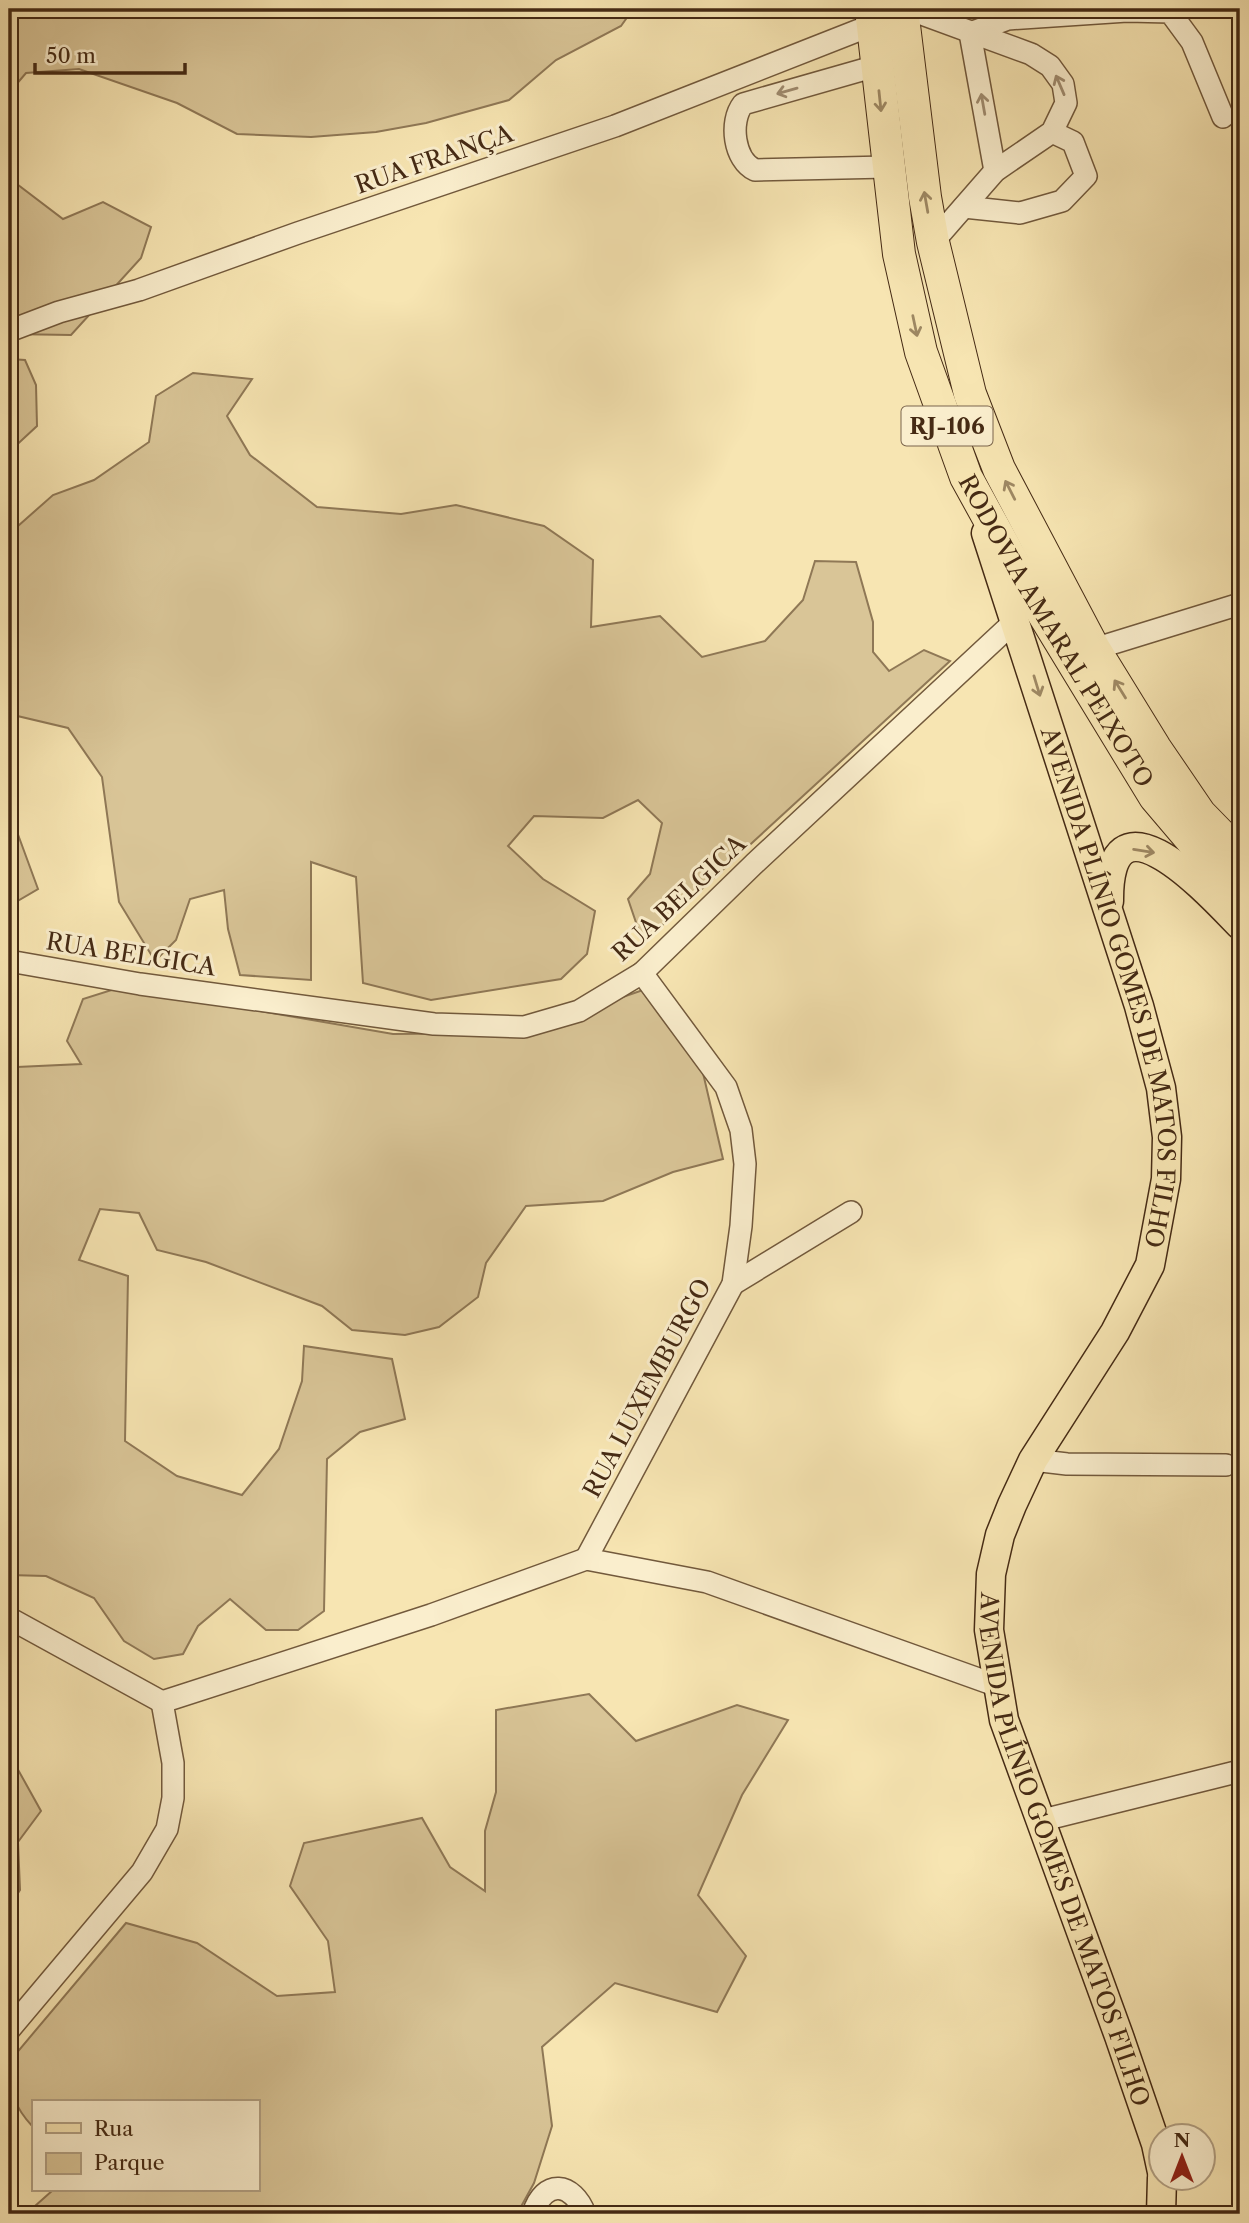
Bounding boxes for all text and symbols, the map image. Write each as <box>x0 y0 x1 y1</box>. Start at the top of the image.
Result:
scale bar <box>35 32 186 76</box>
text: 50 m <box>46 43 96 68</box>
one-way arrow <box>1053 75 1066 96</box>
one-way arrow <box>776 86 798 99</box>
one-way arrow <box>874 89 887 112</box>
one-way arrow <box>976 93 989 116</box>
street label: RUA FRANÇA <box>351 118 518 200</box>
one-way arrow <box>919 191 932 214</box>
one-way arrow <box>909 314 922 337</box>
road number: RJ-106 <box>902 406 992 446</box>
street label: RODOVIA AMARAL PEIXOTO <box>953 469 1160 792</box>
one-way arrow <box>1003 480 1017 501</box>
one-way arrow <box>1031 675 1044 697</box>
one-way arrow <box>1112 680 1126 700</box>
street label: AVENIDA PLÍNIO GOMES DE MATOS FILHO <box>1035 722 1182 1250</box>
street label: RUA BELGICA <box>606 828 753 967</box>
one-way arrow <box>1132 844 1155 857</box>
street label: RUA BELGICA <box>44 926 219 982</box>
street label: RUA LUXEMBURGO <box>577 1274 717 1502</box>
street label: AVENIDA PLÍNIO GOMES DE MATOS FILHO <box>974 1591 1156 2110</box>
legend <box>32 2100 259 2192</box>
text: Rua <box>94 2116 134 2141</box>
north arrow <box>1148 2122 1218 2192</box>
text: N <box>1174 2129 1190 2152</box>
text: Parque <box>94 2150 165 2175</box>

